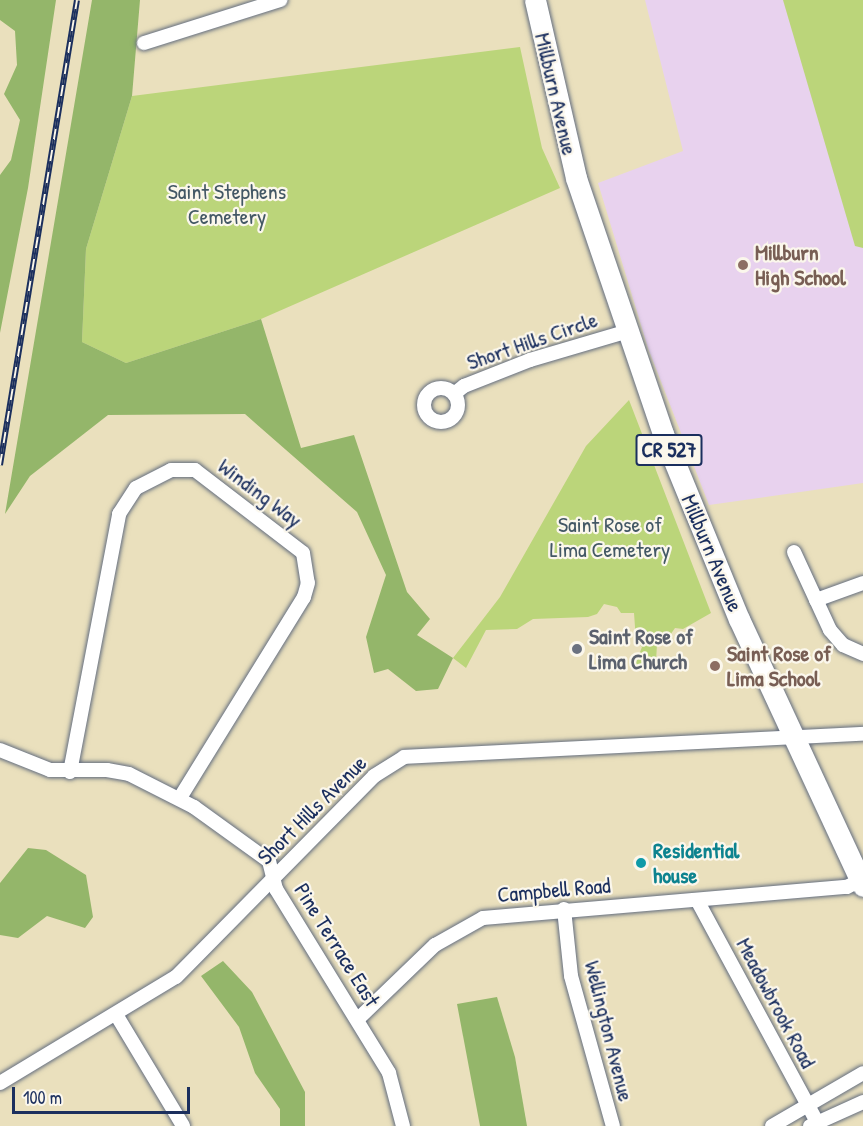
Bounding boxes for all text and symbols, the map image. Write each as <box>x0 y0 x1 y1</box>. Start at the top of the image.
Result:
street label: Millburn Avenue <box>529 30 583 158</box>
park label: Saint Stephens Cemetery <box>168 178 286 230</box>
place label: Millburn High School <box>755 239 846 290</box>
marker: Millburn High School <box>736 258 750 272</box>
street label: Short Hills Circle <box>463 306 601 376</box>
road number: CR 527 <box>634 432 704 468</box>
street label: Winding Way <box>213 453 307 533</box>
street label: Millburn Avenue <box>676 490 748 616</box>
park label: Saint Rose of Lima Cemetery <box>550 511 670 562</box>
place label: Saint Rose of Lima Church <box>589 623 693 674</box>
place label: Saint Rose of Lima School <box>727 640 831 692</box>
marker: Saint Rose of Lima Church <box>570 642 584 656</box>
marker: Saint Rose of Lima School <box>708 659 722 673</box>
street label: Short Hills Avenue <box>252 750 372 870</box>
place label: Residential house <box>653 837 739 888</box>
marker: Residential house <box>634 856 648 870</box>
street label: Campbell Road <box>496 872 612 908</box>
street label: Pine Terrace East <box>289 878 385 1012</box>
street label: Meadowbrook Road <box>731 933 821 1073</box>
street label: Wellington Avenue <box>579 958 639 1104</box>
scale bar <box>15 1075 194 1113</box>
text: 100 m <box>23 1085 62 1110</box>

